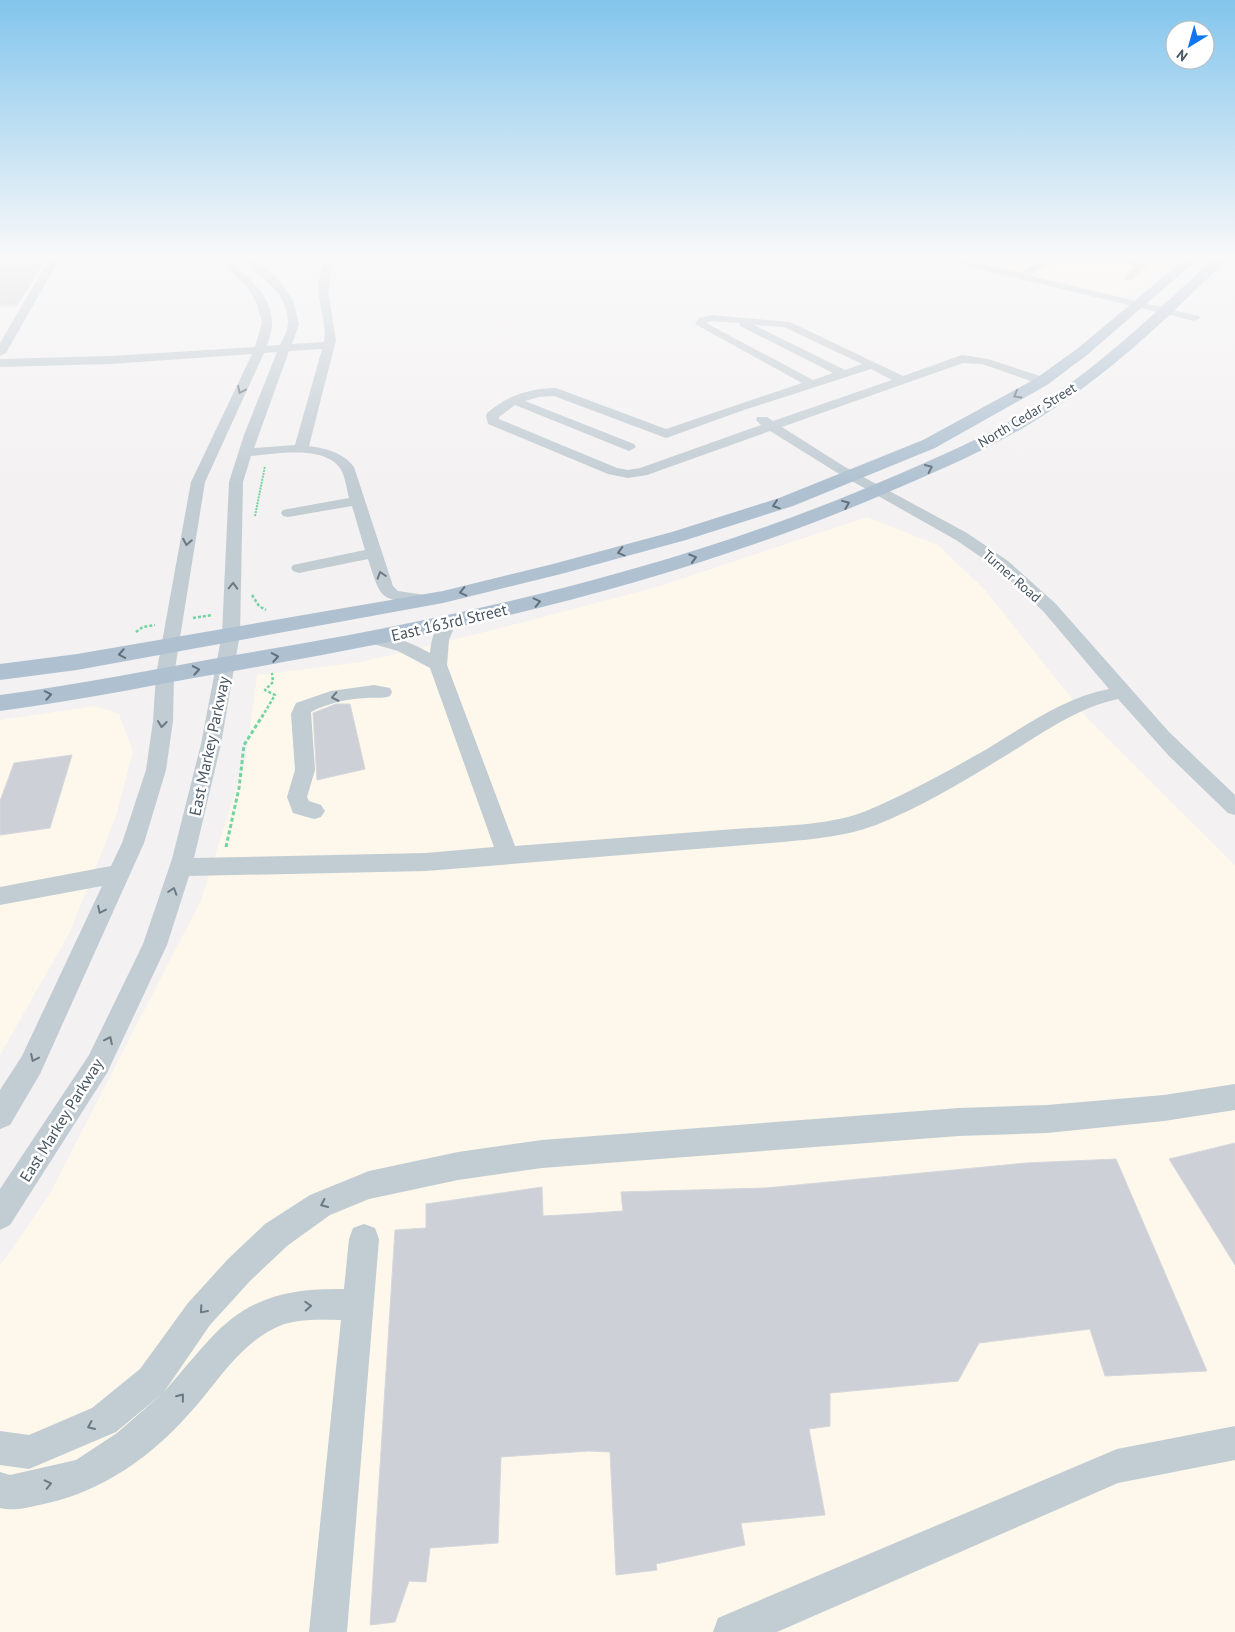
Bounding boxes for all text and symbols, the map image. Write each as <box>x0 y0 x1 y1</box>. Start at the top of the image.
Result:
north arrow <box>1165 20 1215 70</box>
text: N <box>1173 45 1191 65</box>
street label: North Cedar Street <box>975 378 1080 451</box>
one-way arrow <box>237 385 248 394</box>
one-way arrow <box>1014 389 1023 399</box>
one-way arrow <box>924 463 933 474</box>
one-way arrow <box>772 499 781 509</box>
one-way arrow <box>841 500 850 510</box>
one-way arrow <box>182 538 192 546</box>
one-way arrow <box>616 546 625 557</box>
street label: Turner Road <box>979 546 1045 606</box>
one-way arrow <box>689 554 697 564</box>
one-way arrow <box>376 571 386 579</box>
one-way arrow <box>227 581 238 589</box>
one-way arrow <box>459 586 468 597</box>
one-way arrow <box>532 597 541 608</box>
street label: East 163rd Street <box>389 599 509 645</box>
one-way arrow <box>117 648 126 658</box>
one-way arrow <box>271 652 279 662</box>
one-way arrow <box>191 666 200 676</box>
street label: East Markey Parkway <box>184 674 234 818</box>
one-way arrow <box>44 691 53 701</box>
one-way arrow <box>330 692 339 702</box>
one-way arrow <box>157 720 168 728</box>
one-way arrow <box>167 887 177 896</box>
one-way arrow <box>97 905 107 914</box>
one-way arrow <box>103 1036 113 1045</box>
one-way arrow <box>30 1053 41 1062</box>
street label: East Markey Parkway <box>15 1054 107 1185</box>
one-way arrow <box>320 1198 329 1208</box>
one-way arrow <box>304 1301 312 1312</box>
one-way arrow <box>199 1305 208 1314</box>
one-way arrow <box>176 1394 185 1403</box>
one-way arrow <box>87 1419 96 1430</box>
one-way arrow <box>43 1479 52 1490</box>

